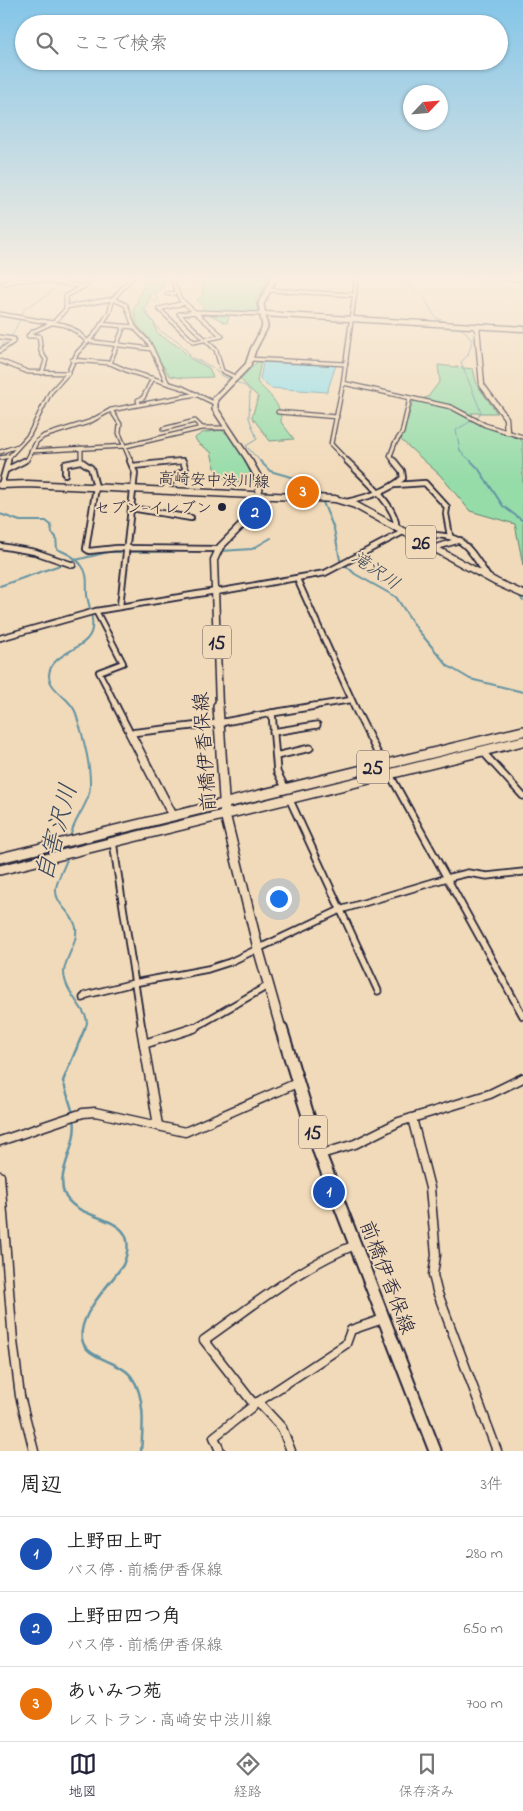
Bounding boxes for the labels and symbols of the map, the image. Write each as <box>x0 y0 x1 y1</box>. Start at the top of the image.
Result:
north arrow <box>403 85 448 130</box>
street label: 高崎安中渋川線 <box>158 467 270 495</box>
pin: 3 <box>287 473 319 511</box>
pin: 2 <box>239 494 271 532</box>
place label: セブン-イレブン <box>94 497 212 521</box>
marker: セブン-イレブン <box>216 501 228 513</box>
road number: 26 <box>406 526 436 558</box>
water label: 滝沢川 <box>345 546 404 598</box>
road number: 15 <box>203 626 231 659</box>
street label: 前橋伊香保線 <box>188 691 225 813</box>
road number: 25 <box>357 750 389 784</box>
water label: 自害沢川 <box>28 780 88 886</box>
your location <box>266 886 292 912</box>
road number: 15 <box>299 1116 327 1148</box>
pin: 1 <box>313 1173 345 1211</box>
street label: 前橋伊香保線 <box>351 1217 421 1339</box>

